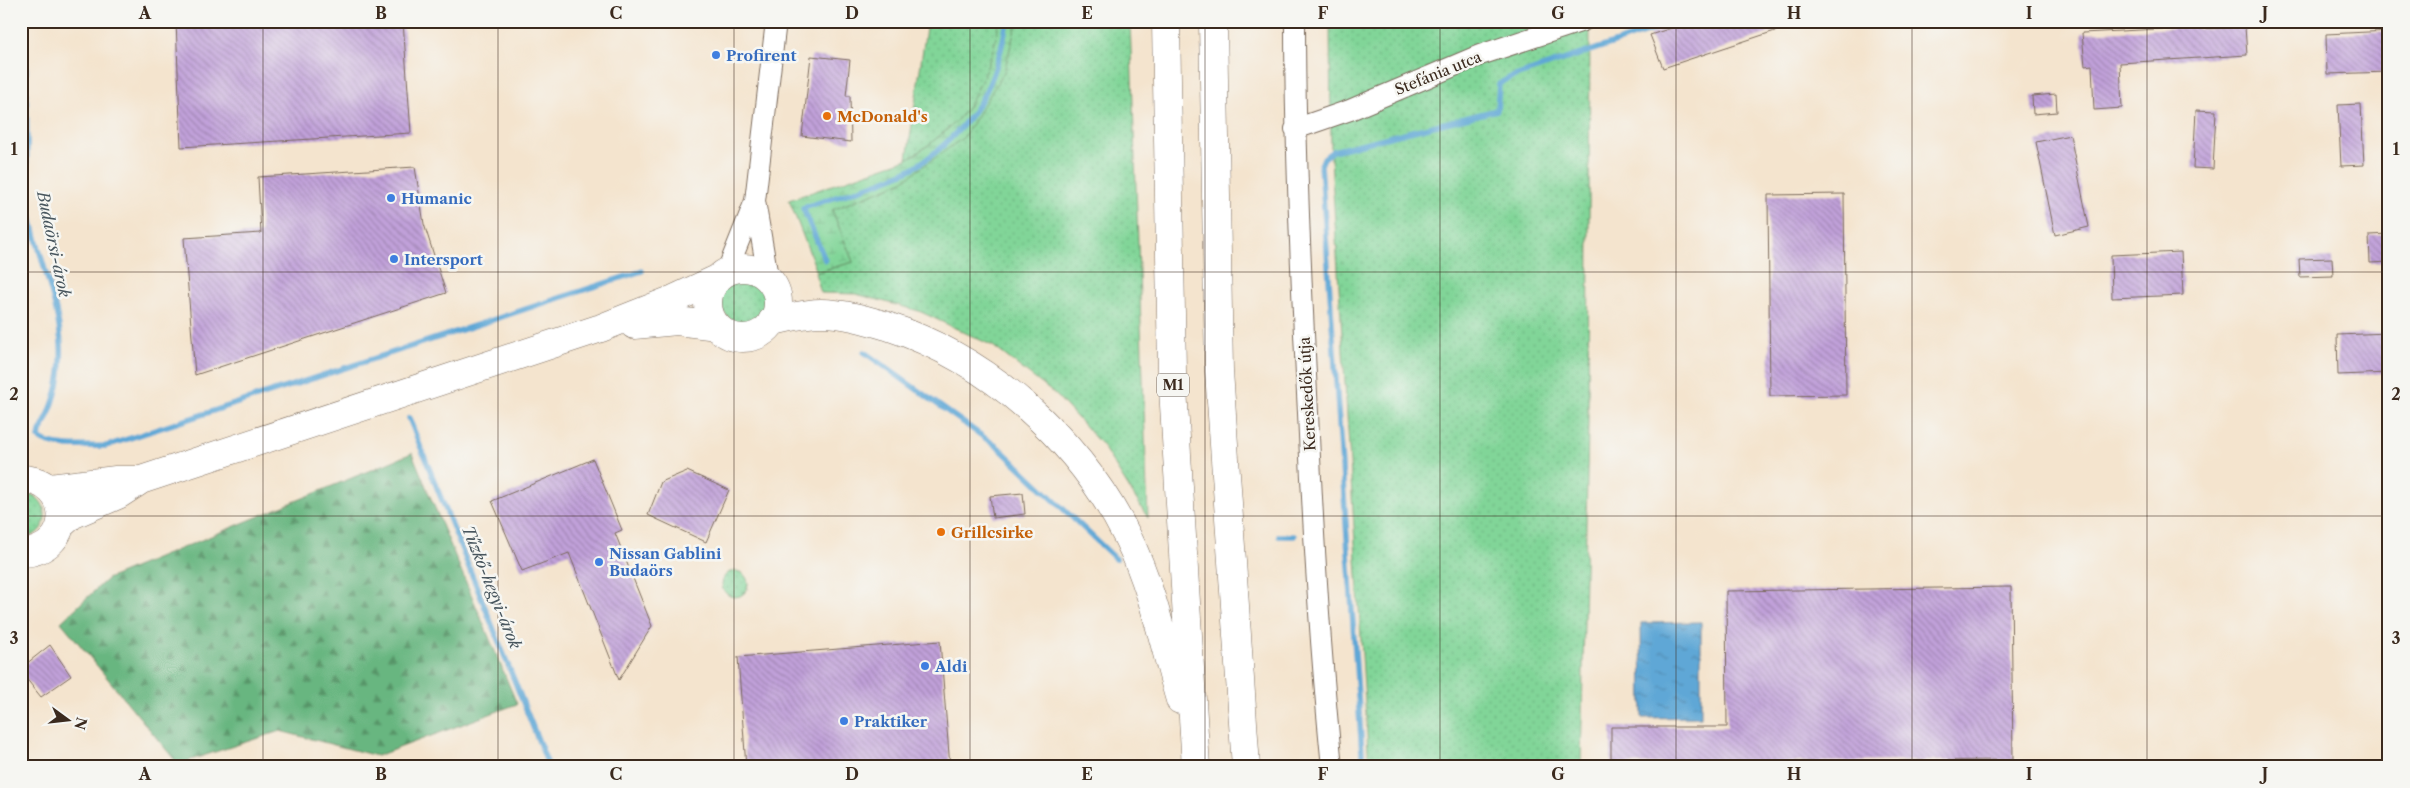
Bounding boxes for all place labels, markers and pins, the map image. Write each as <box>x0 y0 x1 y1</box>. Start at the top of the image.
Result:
place label: Profirent <box>726 46 796 65</box>
marker: Profirent <box>710 49 722 61</box>
place label: McDonald's <box>837 107 928 126</box>
marker: McDonald's <box>821 110 833 122</box>
place label: Humanic <box>401 189 472 208</box>
marker: Humanic <box>385 192 397 204</box>
place label: Intersport <box>404 250 483 269</box>
marker: Intersport <box>388 253 400 265</box>
place label: Grillcsirke <box>951 523 1033 542</box>
marker: Grillcsirke <box>935 526 947 538</box>
place label: Nissan Gablini Budaörs <box>609 544 722 580</box>
marker: Nissan Gablini Budaörs <box>593 556 605 568</box>
place label: Aldi <box>934 657 968 676</box>
marker: Aldi <box>919 660 931 672</box>
place label: Praktiker <box>854 712 928 731</box>
marker: Praktiker <box>838 715 850 727</box>

